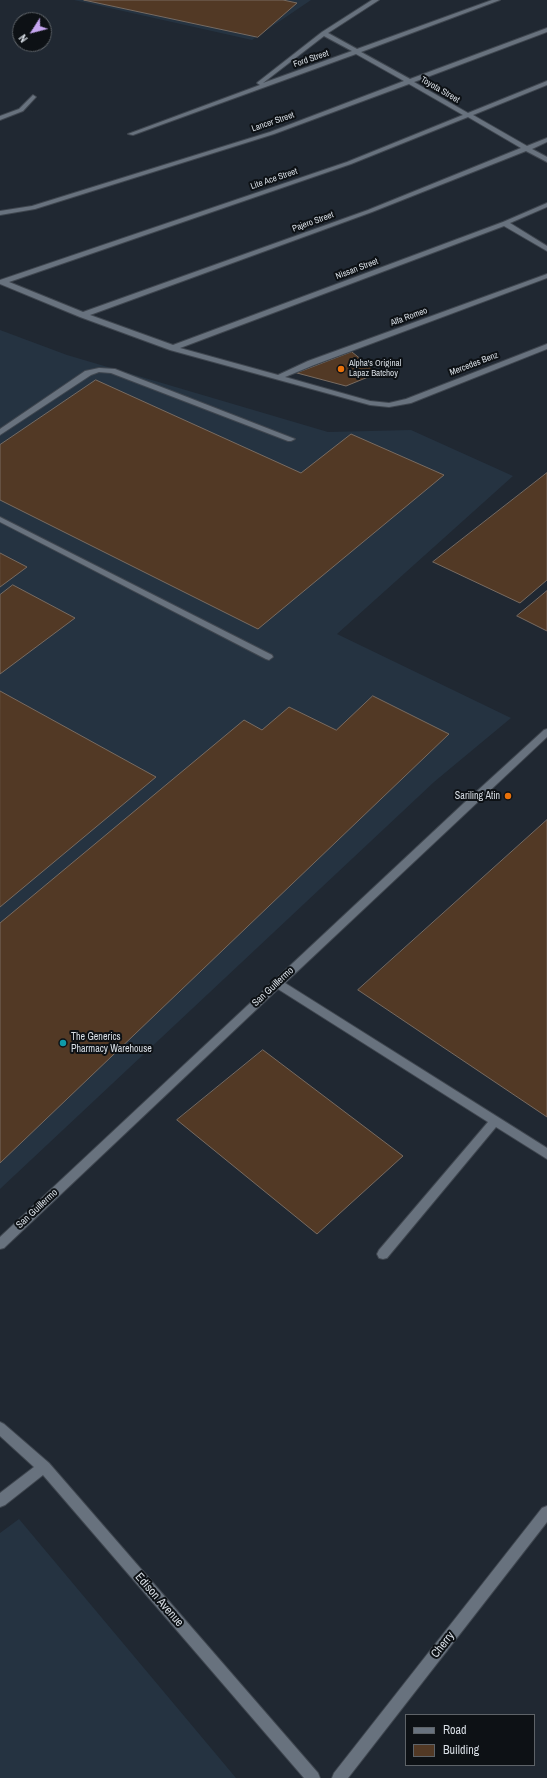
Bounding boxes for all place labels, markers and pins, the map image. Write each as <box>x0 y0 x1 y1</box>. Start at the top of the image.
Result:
place label: Alpha's Original Lapaz Batchoy <box>349 359 401 380</box>
marker: Alpha's Original Lapaz Batchoy <box>336 364 346 374</box>
place label: Sariling Atin <box>455 790 500 802</box>
marker: Sariling Atin <box>503 791 513 801</box>
place label: The Generics Pharmacy Warehouse <box>71 1031 152 1054</box>
marker: The Generics Pharmacy Warehouse <box>58 1038 68 1048</box>

